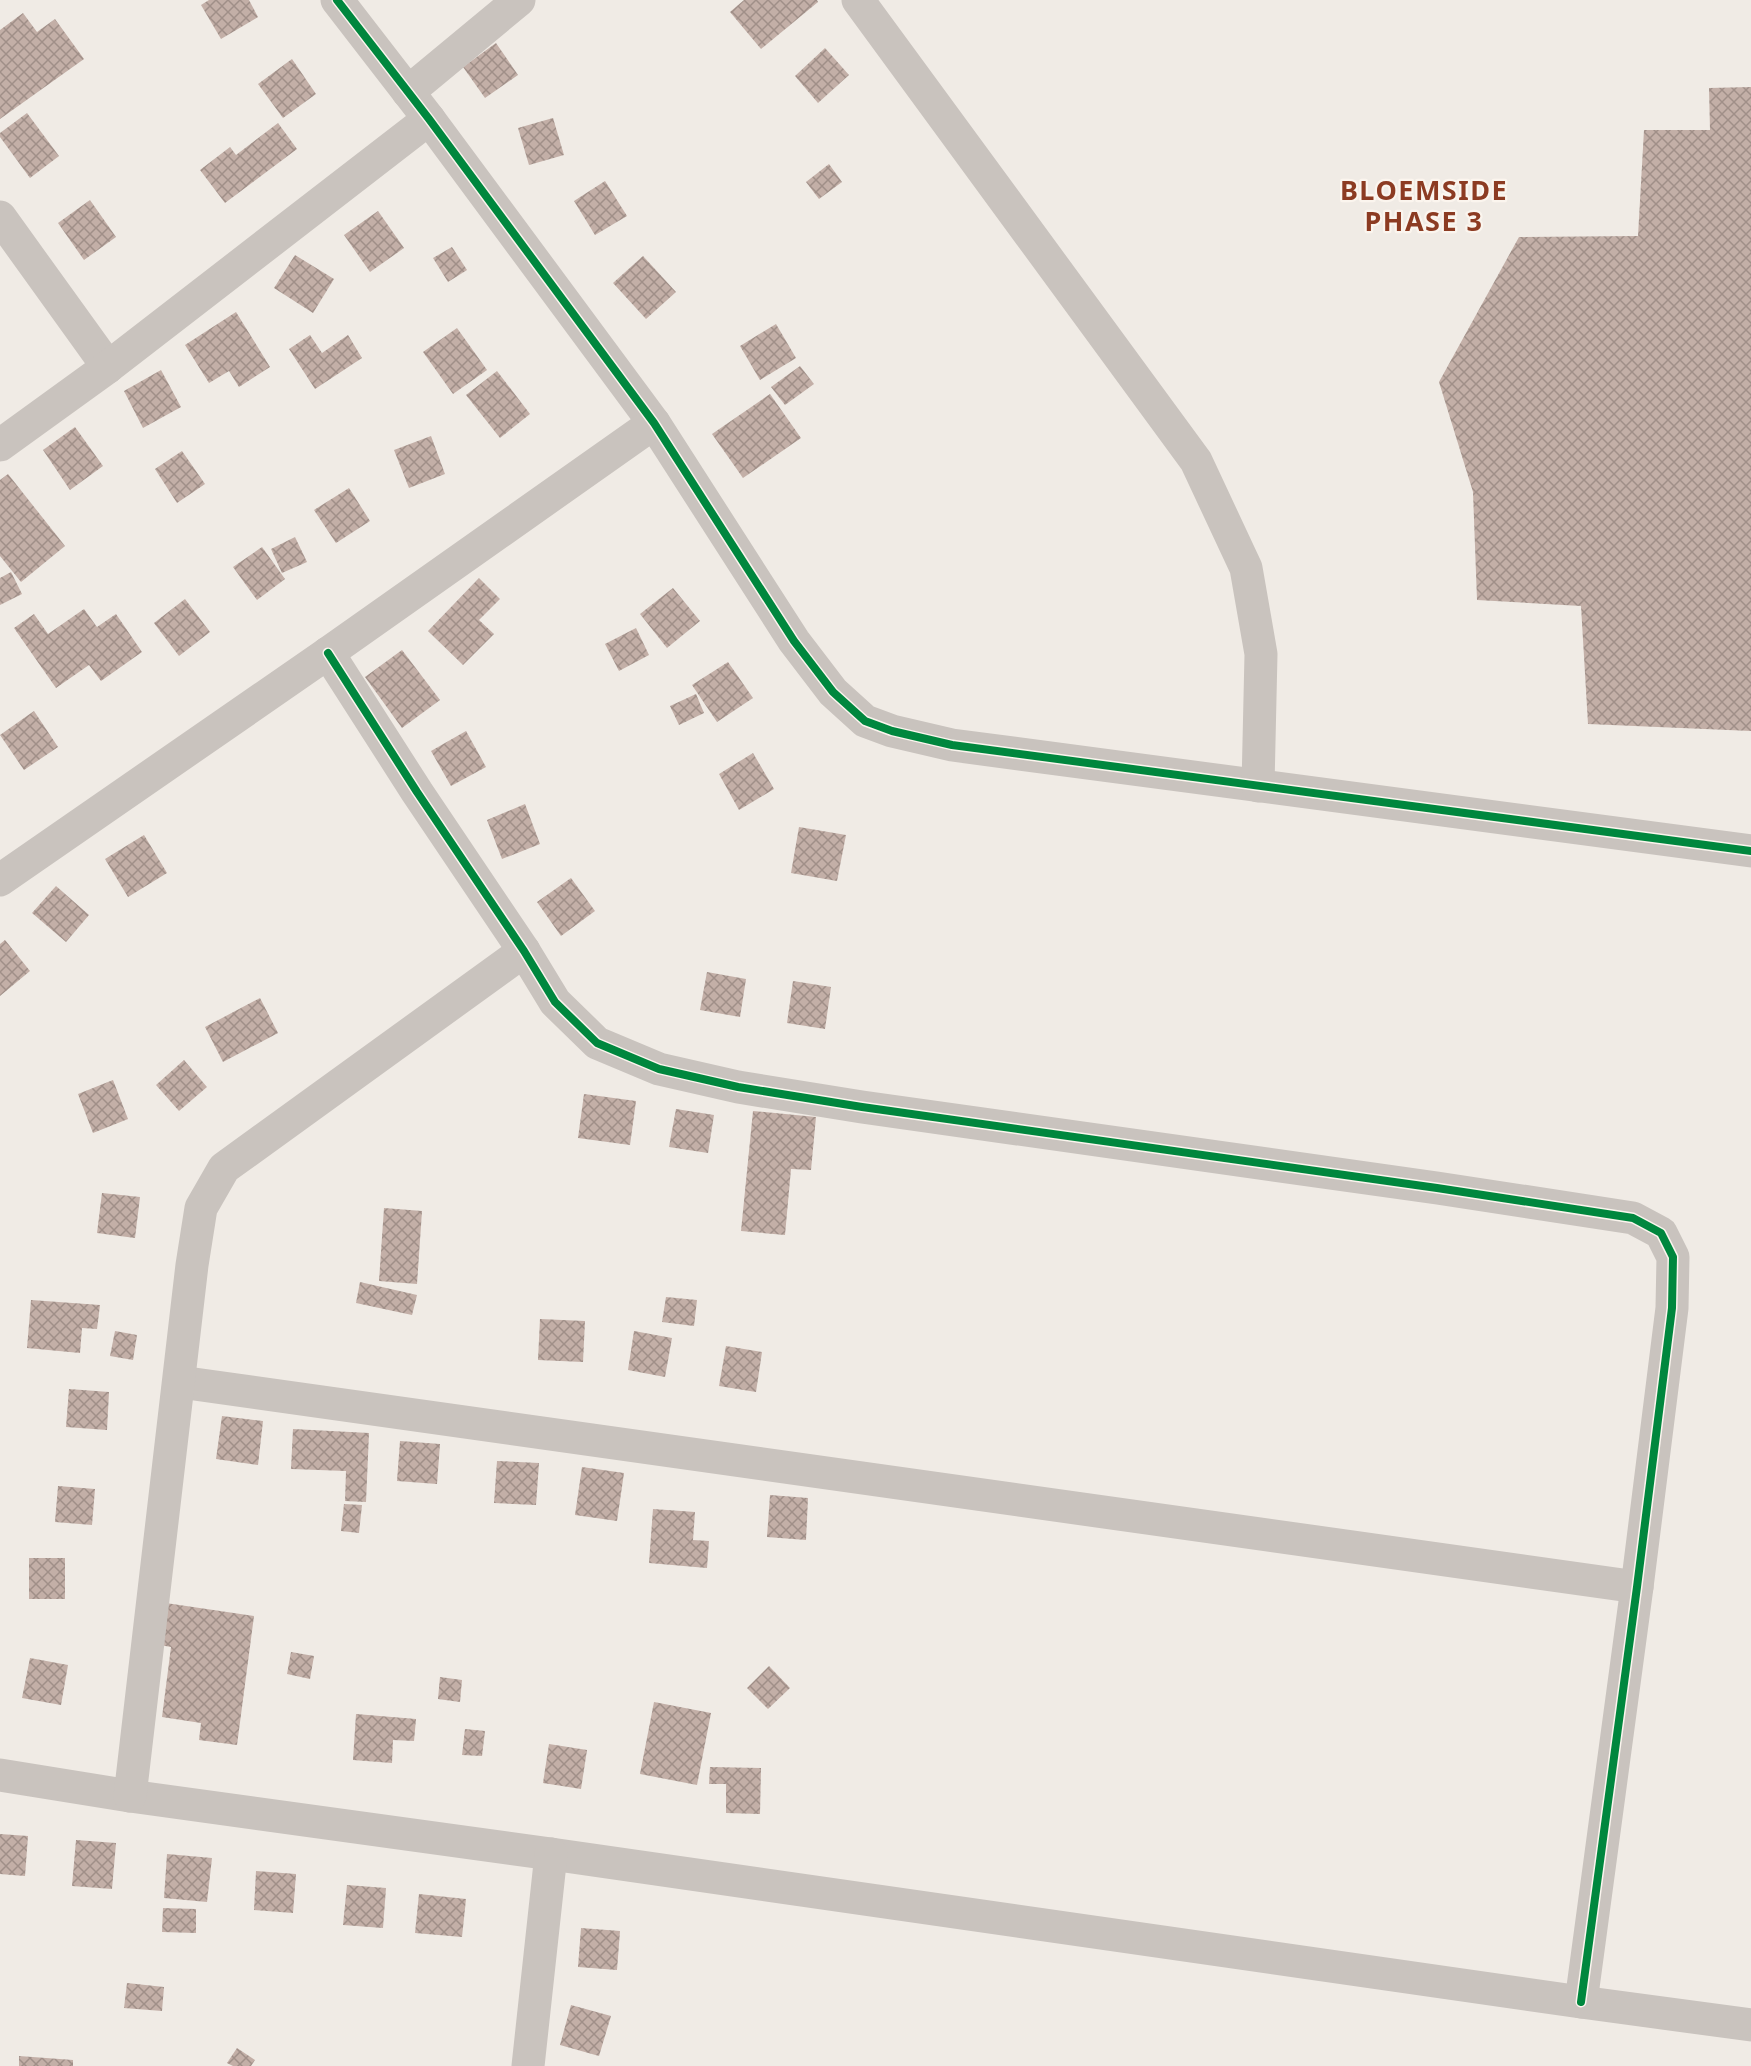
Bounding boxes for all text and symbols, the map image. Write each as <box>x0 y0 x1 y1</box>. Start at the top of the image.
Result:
district label: BLOEMSIDE PHASE 3 <box>1340 171 1508 239</box>

